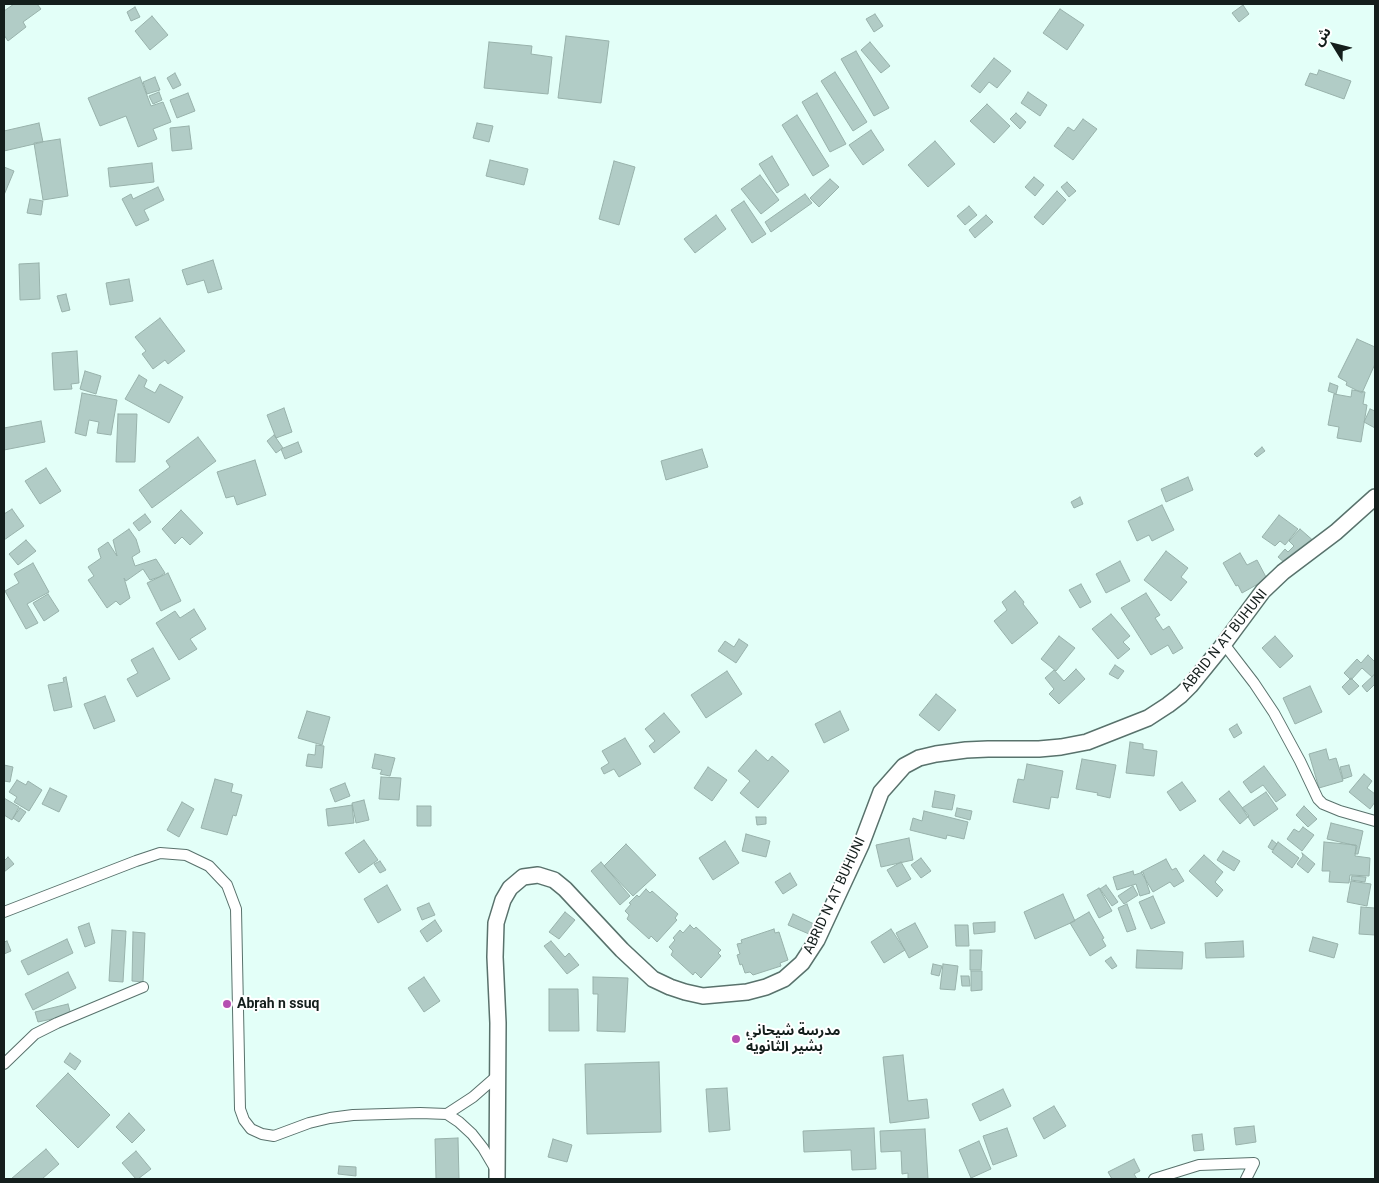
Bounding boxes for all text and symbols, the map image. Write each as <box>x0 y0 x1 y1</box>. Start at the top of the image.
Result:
north arrow <box>1309 20 1359 70</box>
text: ش <box>1310 24 1334 49</box>
street label: ABRID N AT BUHUNI <box>1178 586 1272 696</box>
street label: ABRID N AT BUHUNI <box>801 835 869 957</box>
place label: Abṛah n ssuq <box>237 996 319 1012</box>
marker: Abṛah n ssuq <box>221 998 233 1010</box>
place label: مدرسة شيحاني بشير الثانوية <box>746 1023 840 1056</box>
marker: مدرسة شيحاني بشير الثانوية <box>730 1033 742 1045</box>

